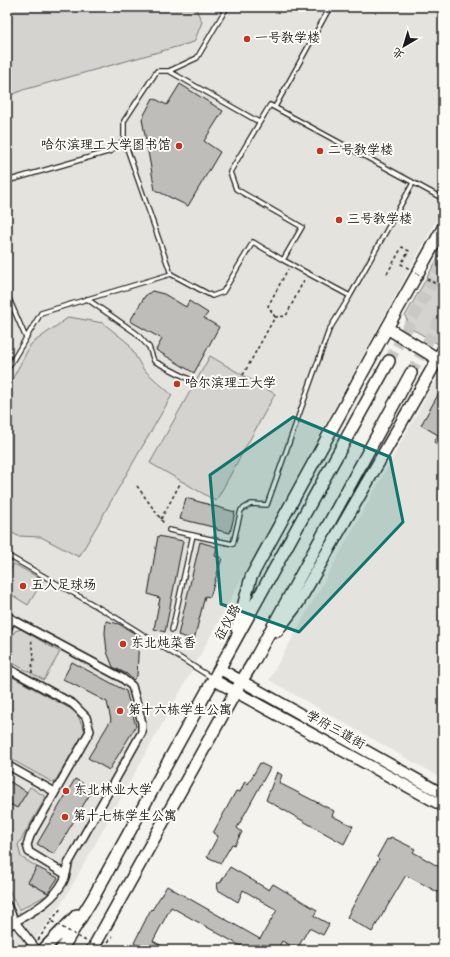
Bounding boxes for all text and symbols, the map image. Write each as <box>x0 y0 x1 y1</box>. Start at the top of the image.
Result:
north arrow <box>384 26 424 66</box>
place label: 一号教学楼 <box>255 30 320 49</box>
marker: 一号教学楼 <box>242 34 252 44</box>
text: 北 <box>390 43 408 62</box>
place label: 哈尔滨理工大学图书馆 <box>41 137 171 156</box>
marker: 哈尔滨理工大学图书馆 <box>174 141 184 151</box>
place label: 二号教学楼 <box>328 142 393 161</box>
marker: 二号教学楼 <box>315 146 325 156</box>
place label: 三号教学楼 <box>347 211 412 230</box>
marker: 三号教学楼 <box>334 215 344 225</box>
place label: 哈尔滨理工大学 <box>185 375 276 394</box>
marker: 哈尔滨理工大学 <box>172 379 182 389</box>
place label: 五人足球场 <box>31 577 96 596</box>
marker: 五人足球场 <box>18 581 28 591</box>
street label: 征仪路 <box>211 601 247 645</box>
place label: 东北炖菜香 <box>131 635 196 654</box>
marker: 东北炖菜香 <box>118 639 128 649</box>
place label: 第十六栋学生公寓 <box>128 702 232 721</box>
marker: 第十六栋学生公寓 <box>115 706 125 716</box>
street label: 学府三道街 <box>302 707 368 755</box>
place label: 东北林业大学 <box>74 782 152 801</box>
marker: 东北林业大学 <box>61 786 71 796</box>
place label: 第十七栋学生公寓 <box>73 808 177 827</box>
marker: 第十七栋学生公寓 <box>60 812 70 822</box>

